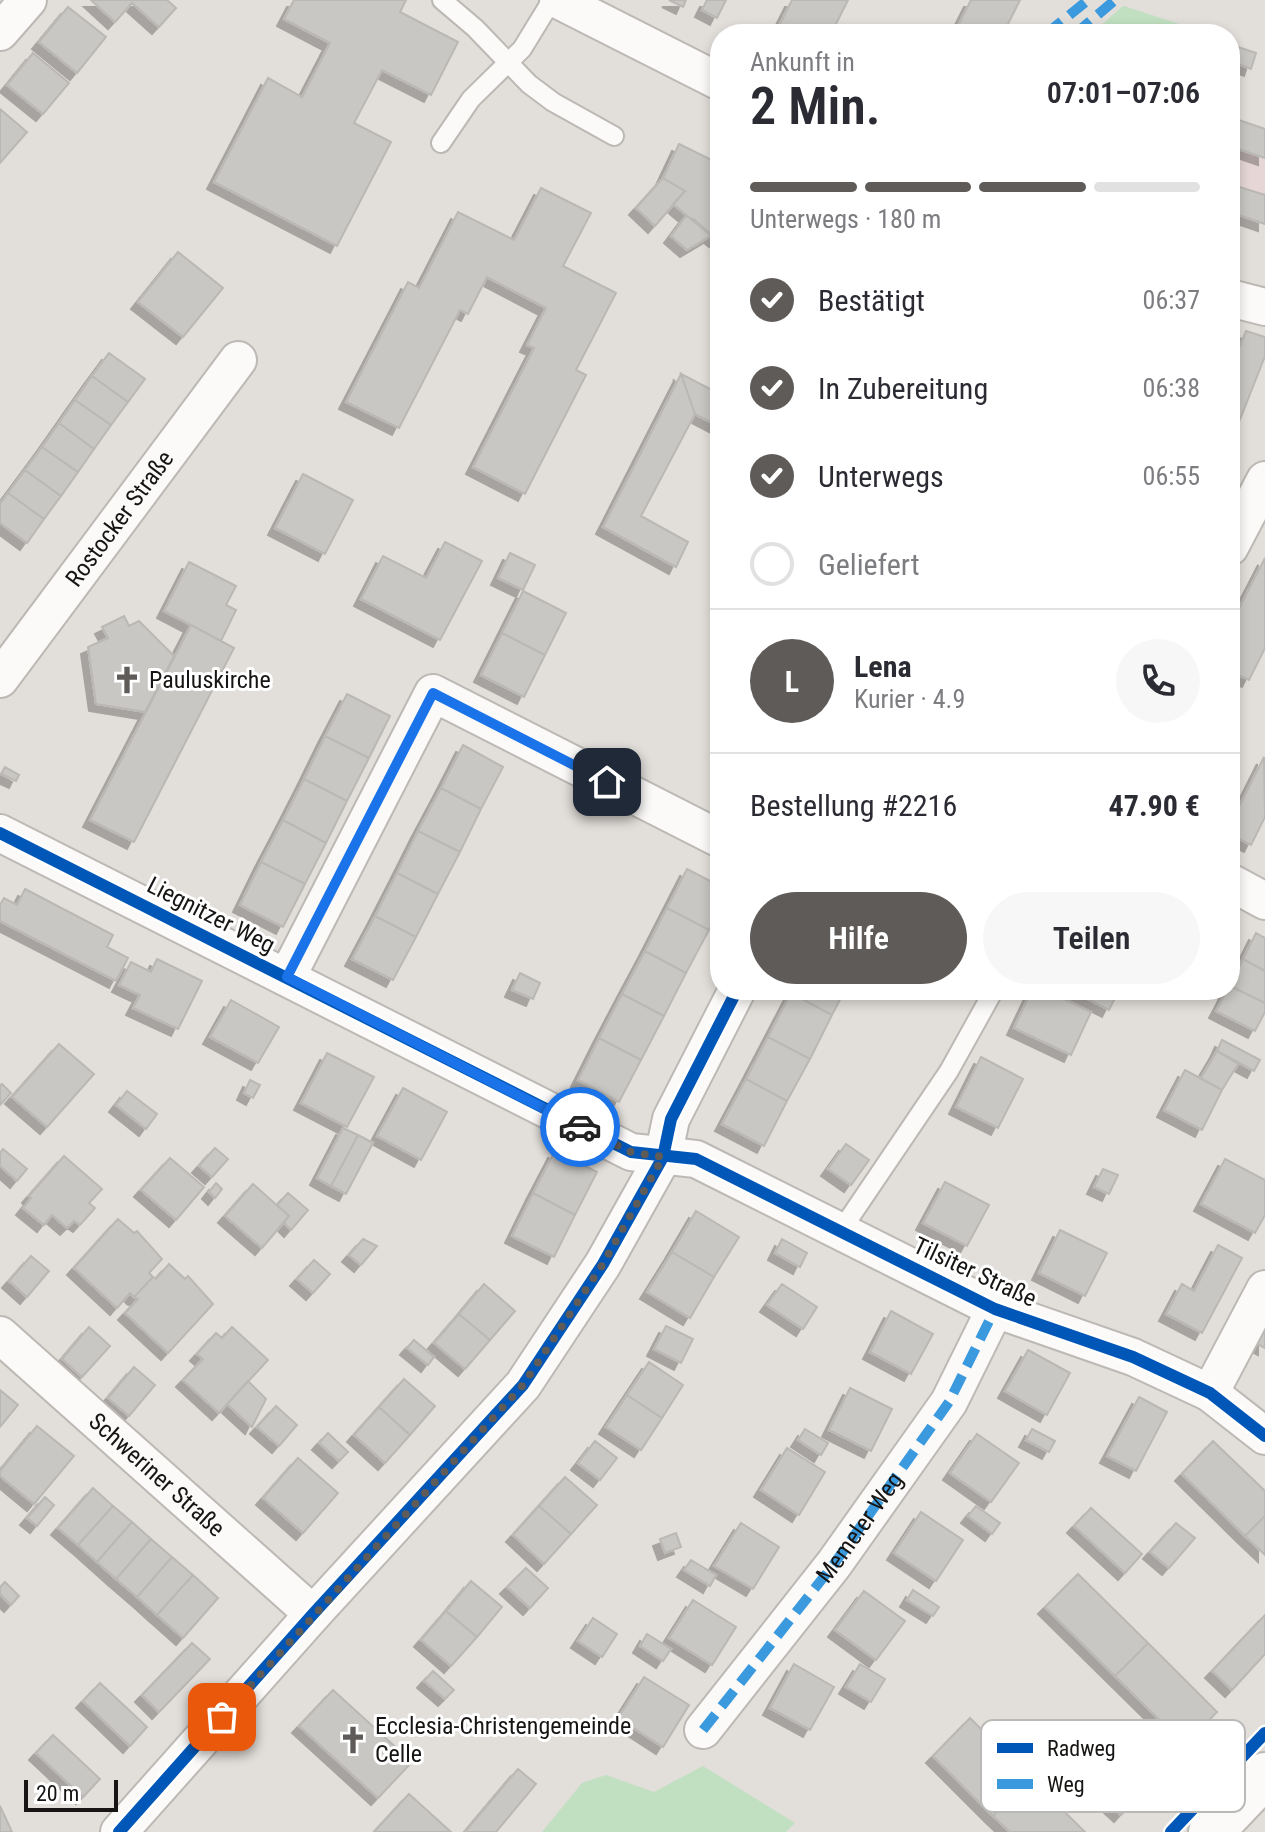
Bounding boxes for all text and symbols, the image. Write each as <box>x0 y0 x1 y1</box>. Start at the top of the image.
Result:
text: Ankunft in <box>750 47 855 77</box>
text: 07:01–07:06 <box>1047 75 1200 110</box>
text: 2 Min. <box>750 76 881 137</box>
text: Unterwegs · 180 m <box>750 204 941 234</box>
icon: check <box>750 278 794 322</box>
text: Bestätigt <box>818 283 925 318</box>
text: 06:37 <box>1143 285 1200 315</box>
icon: check <box>750 366 794 410</box>
text: In Zubereitung <box>818 371 988 406</box>
text: 06:38 <box>1143 373 1200 403</box>
street label: Rostocker Straße <box>60 445 179 592</box>
icon: check <box>750 454 794 498</box>
text: Unterwegs <box>818 459 944 494</box>
text: 06:55 <box>1143 461 1200 491</box>
text: Geliefert <box>818 547 920 582</box>
button: phone <box>1116 639 1200 723</box>
text: Lena <box>854 649 912 684</box>
text: L <box>785 664 799 699</box>
church icon: Pauluskirche <box>112 665 142 695</box>
place label: Pauluskirche <box>149 666 271 694</box>
text: Kurier · 4.9 <box>854 684 965 714</box>
pin <box>573 748 641 816</box>
icon: home <box>585 760 629 804</box>
text: Bestellung #2216 <box>750 788 957 823</box>
text: 47.90 € <box>1109 788 1200 823</box>
street label: Liegnitzer Weg <box>142 871 280 959</box>
button: Hilfe <box>750 892 967 984</box>
button: Teilen <box>983 892 1200 984</box>
courier <box>540 1087 620 1167</box>
icon: car <box>558 1105 602 1149</box>
street label: Tilsiter Straße <box>909 1231 1041 1313</box>
street label: Schweriner Straße <box>83 1407 230 1542</box>
street label: Memeler Weg <box>811 1467 909 1588</box>
pin <box>188 1683 256 1751</box>
icon: bag <box>200 1695 244 1739</box>
place label: Ecclesia-Christengemeinde Celle <box>375 1712 631 1768</box>
legend <box>981 1720 1245 1812</box>
church icon: Ecclesia-Christengemeinde Celle <box>338 1725 368 1755</box>
text: Radweg <box>1047 1736 1116 1761</box>
text: Weg <box>1047 1772 1085 1797</box>
scale bar <box>24 1776 118 1812</box>
text: 20 m <box>36 1781 79 1806</box>

